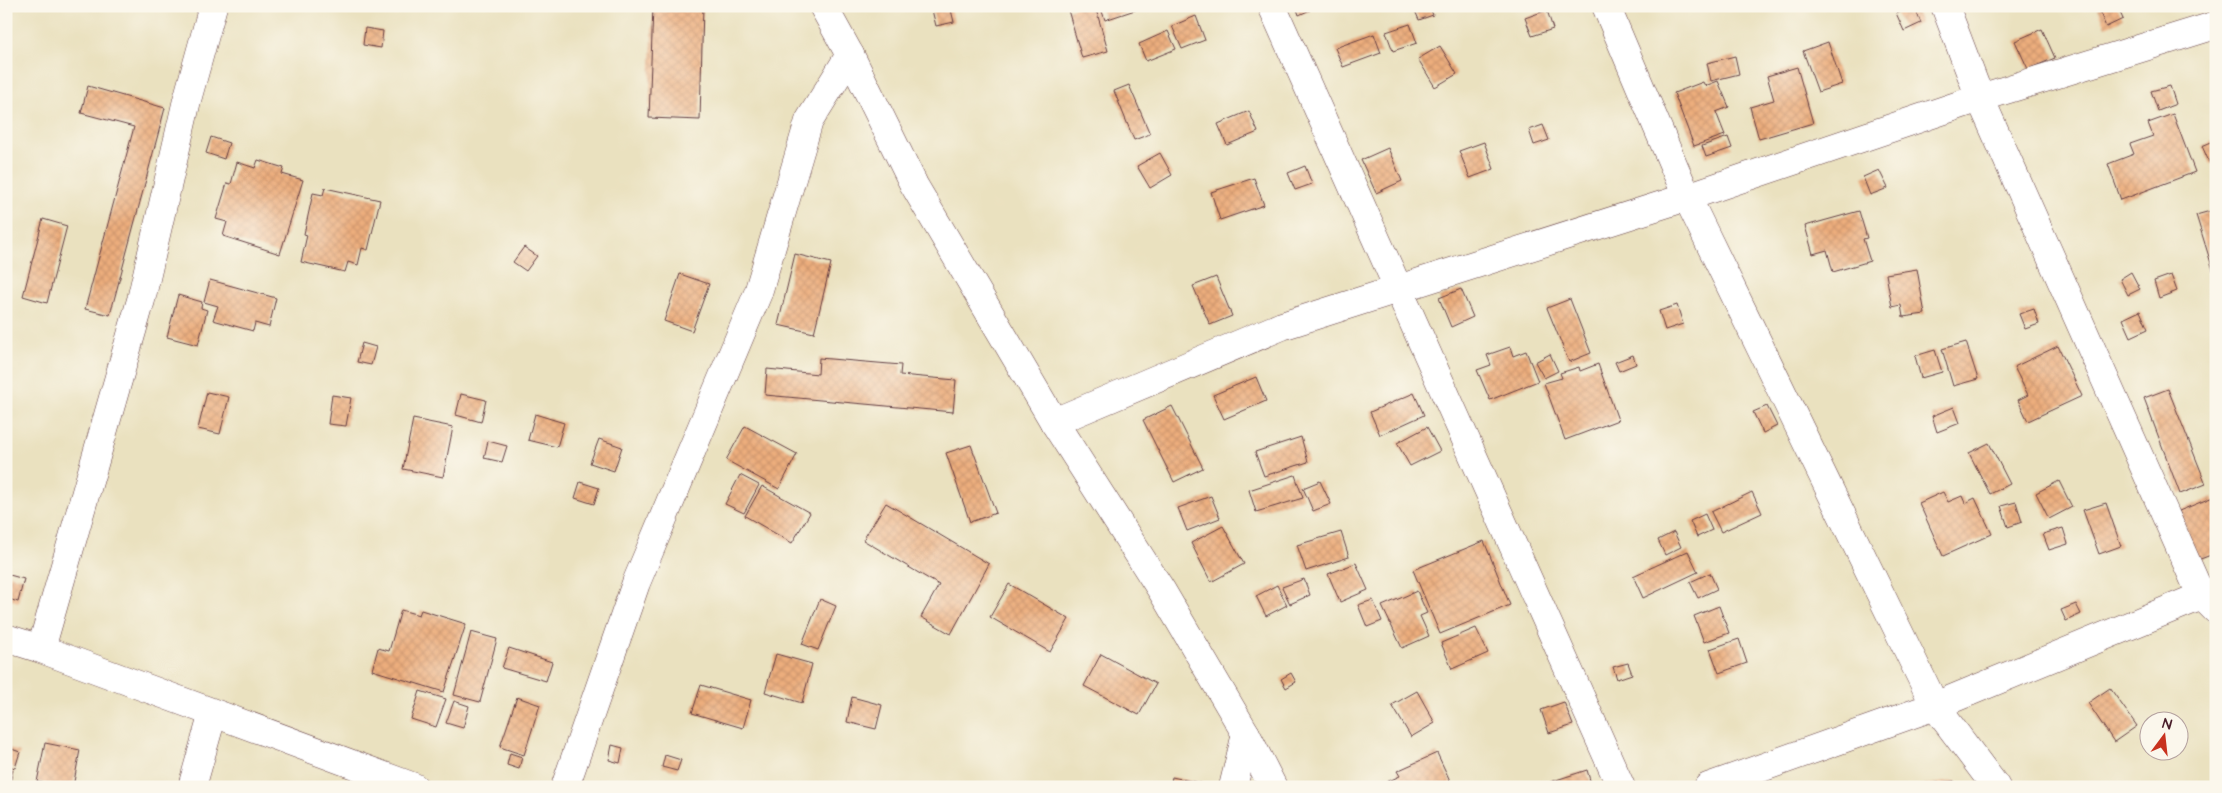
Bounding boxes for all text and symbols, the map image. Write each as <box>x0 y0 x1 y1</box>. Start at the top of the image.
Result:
north arrow <box>2140 710 2190 760</box>
text: N <box>2160 714 2174 735</box>

